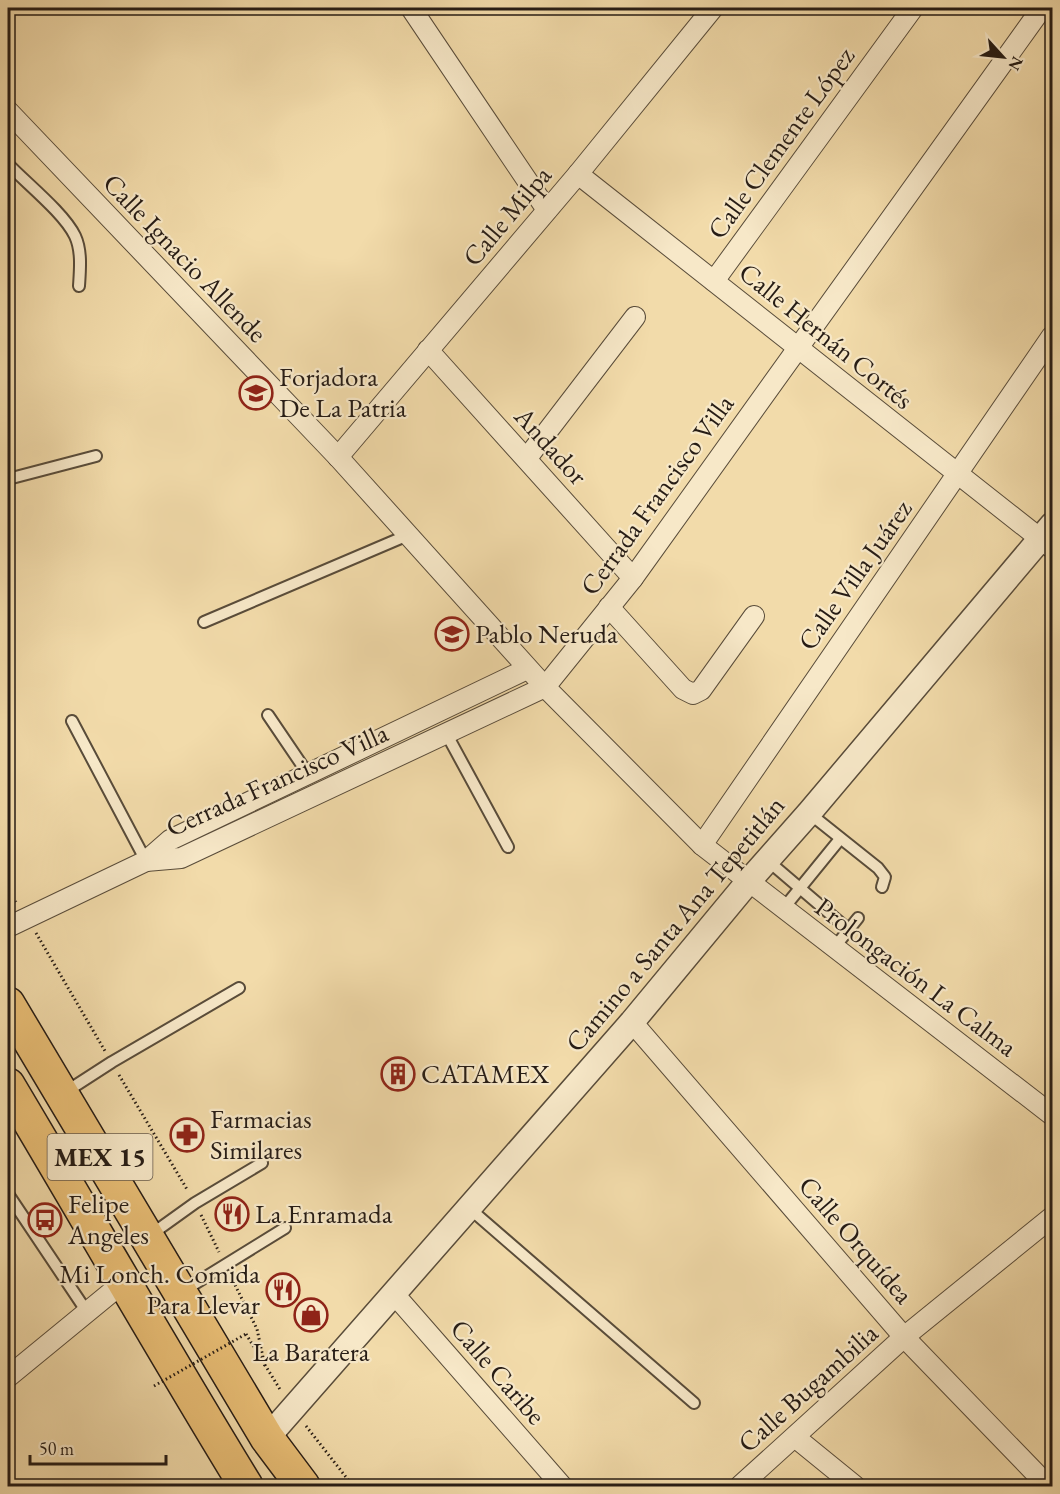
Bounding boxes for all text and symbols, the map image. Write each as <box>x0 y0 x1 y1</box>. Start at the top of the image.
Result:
north arrow <box>973 27 1033 87</box>
street label: Calle Clemente López <box>699 39 863 246</box>
text: N <box>1004 53 1028 74</box>
street label: Calle Milpa <box>454 158 559 273</box>
street label: Calle Ignacio Allende <box>96 166 275 350</box>
street label: Calle Hernán Cortés <box>732 255 921 417</box>
place label: Forjadora De La Patria <box>279 359 407 425</box>
school or university icon: Forjadora De La Patria <box>238 375 274 411</box>
street label: Cerrada Francisco Villa <box>572 387 741 602</box>
street label: Andador <box>506 398 596 492</box>
street label: Calle Villa Juárez <box>790 492 920 657</box>
school or university icon: Pablo Neruda <box>434 616 470 652</box>
place label: Pablo Neruda <box>475 616 618 651</box>
street label: Cerrada Francisco Villa <box>160 715 394 844</box>
street label: Camino a Santa Ana Tepetitlán <box>557 789 792 1059</box>
street label: Prolongación La Calma <box>808 889 1025 1064</box>
building icon: CATAMEX <box>380 1056 416 1092</box>
place label: CATAMEX <box>421 1056 549 1091</box>
place label: Farmacias Similares <box>210 1101 312 1167</box>
pharmacy icon: Farmacias Similares <box>169 1117 205 1153</box>
road number: MEX 15 <box>48 1134 152 1180</box>
street label: Calle Orquídea <box>791 1168 922 1311</box>
place label: Felipe Angeles <box>67 1186 149 1252</box>
restaurant icon: La Enramada <box>214 1196 250 1232</box>
place label: La Enramada <box>255 1196 393 1231</box>
bus stop icon: Felipe Angeles <box>27 1202 63 1238</box>
place label: Mi Lonch. Comida Para Llevar <box>59 1256 260 1322</box>
restaurant icon: Mi Lonch. Comida Para Llevar <box>265 1272 301 1308</box>
shop icon: La Baratera <box>293 1297 329 1333</box>
street label: Calle Caribe <box>443 1312 554 1432</box>
street label: Calle Bugambilia <box>730 1315 885 1460</box>
place label: La Baratera <box>252 1334 370 1369</box>
scale bar <box>30 1428 166 1466</box>
text: 50 m <box>39 1437 74 1460</box>

